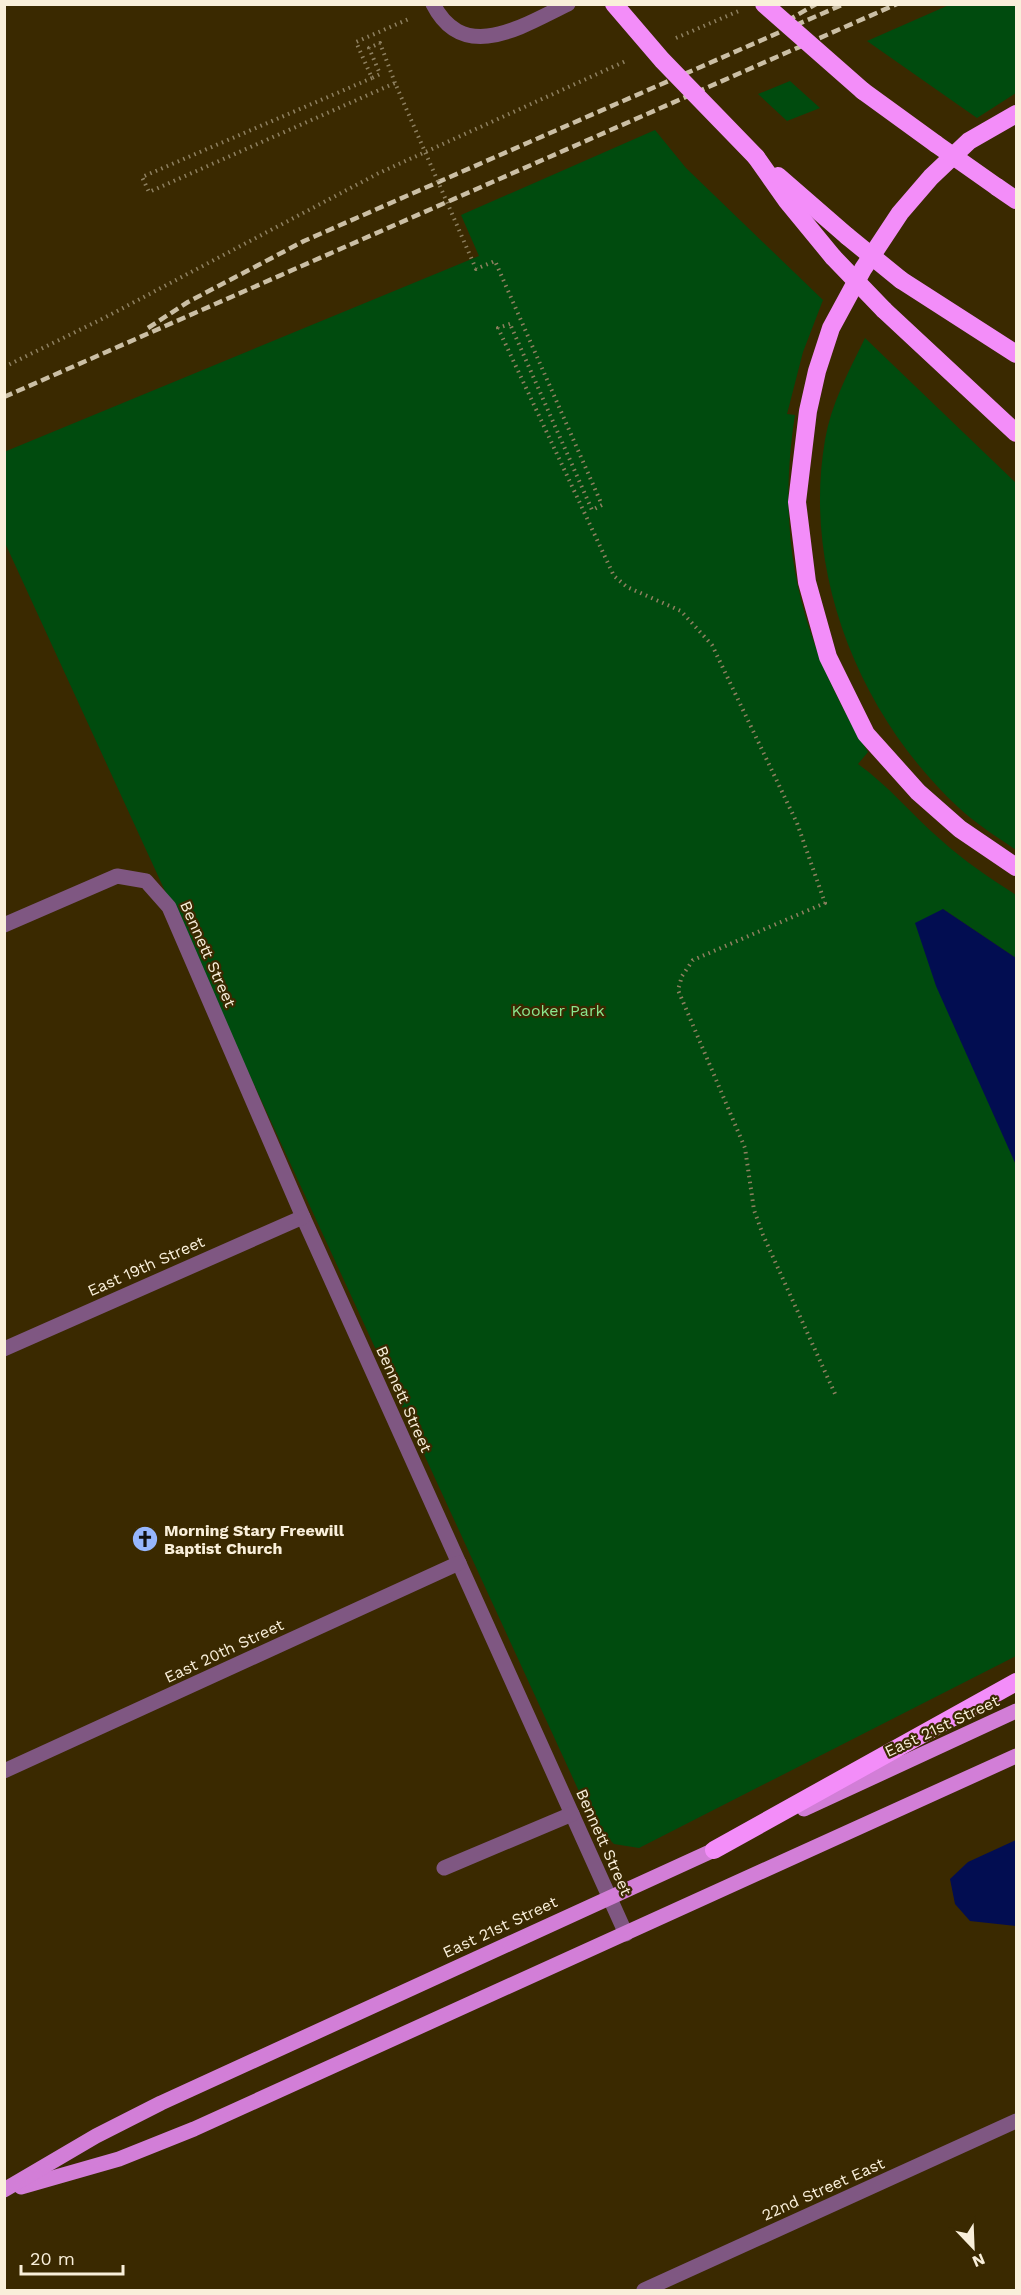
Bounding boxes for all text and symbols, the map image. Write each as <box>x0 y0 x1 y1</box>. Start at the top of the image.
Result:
street label: Bennett Street <box>176 898 240 1010</box>
park label: Kooker Park <box>511 1001 605 1020</box>
street label: East 19th Street <box>85 1232 208 1300</box>
street label: Bennett Street <box>372 1343 436 1455</box>
place label: Morning Stary Freewill Baptist Church <box>164 1521 345 1558</box>
church icon: Morning Stary Freewill Baptist Church <box>130 1524 160 1554</box>
street label: East 20th Street <box>161 1615 287 1687</box>
street label: East 21st Street <box>882 1691 1003 1761</box>
street label: Bennett Street <box>572 1786 636 1898</box>
street label: East 21st Street <box>440 1892 561 1962</box>
street label: 22nd Street East <box>759 2153 887 2225</box>
north arrow <box>943 2217 1003 2277</box>
scale bar <box>21 2238 123 2276</box>
text: 20 m <box>30 2248 75 2269</box>
text: N <box>969 2249 988 2271</box>

